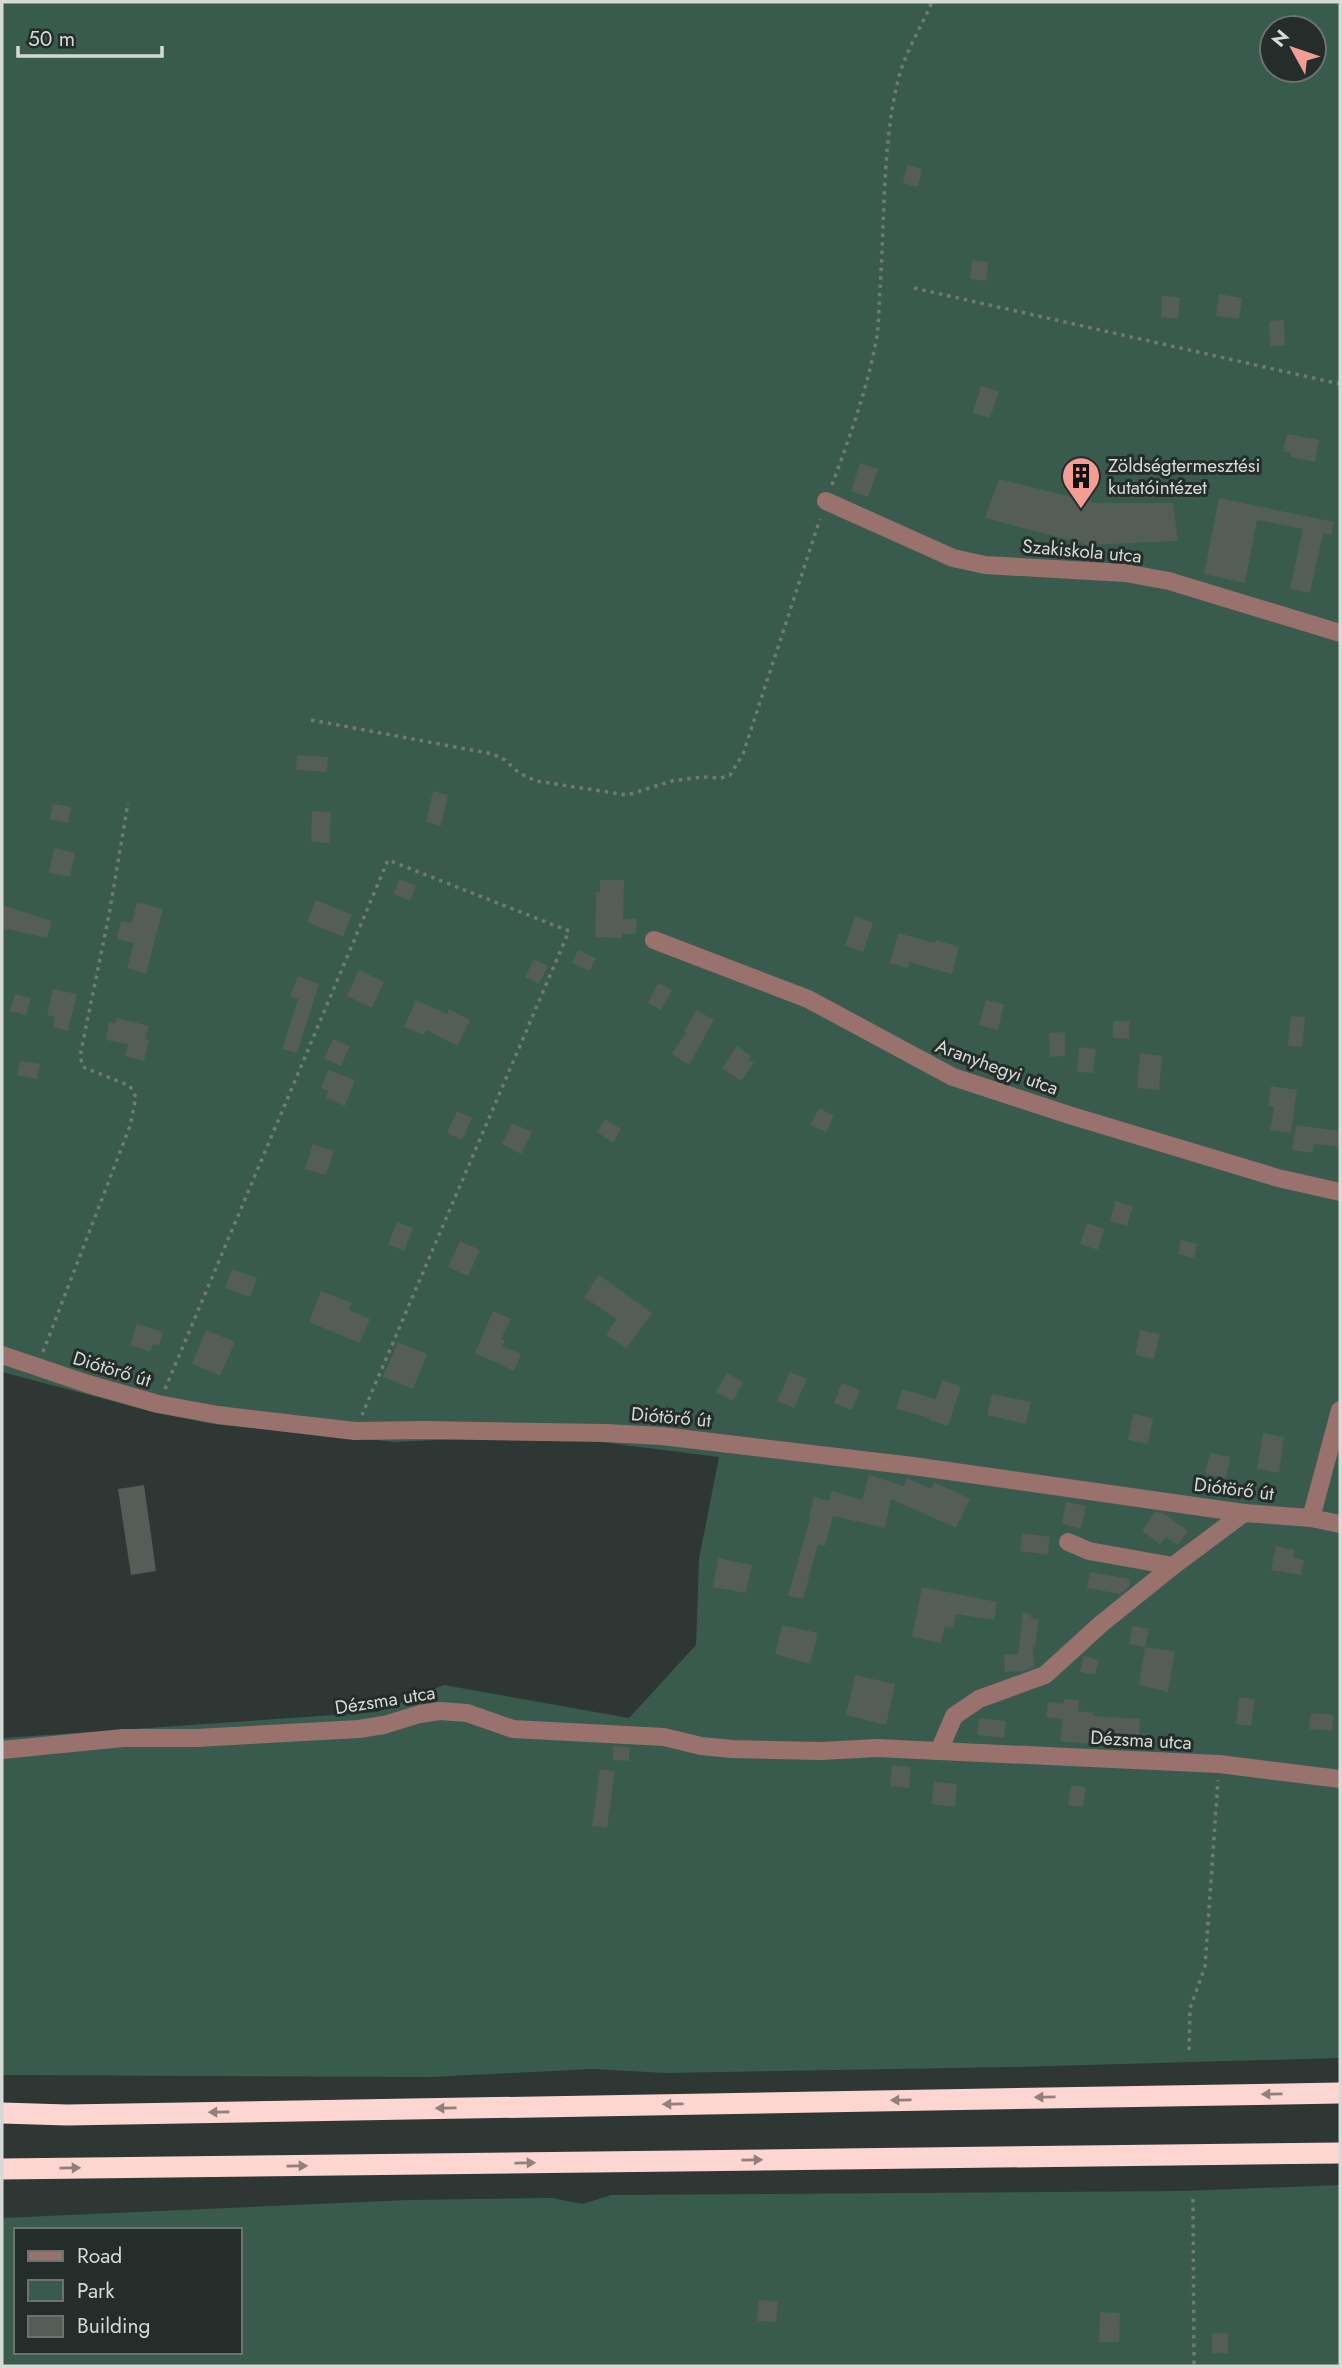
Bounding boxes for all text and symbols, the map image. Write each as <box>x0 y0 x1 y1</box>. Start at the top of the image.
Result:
scale bar <box>18 14 161 58</box>
north arrow <box>1258 14 1328 84</box>
text: 50 m <box>28 24 75 54</box>
text: N <box>1265 24 1296 53</box>
place label: Zöldségtermesztési kutatóintézet <box>1108 452 1260 501</box>
building icon: Zöldségtermesztési kutatóintézet <box>1060 455 1102 510</box>
street label: Szakiskola utca <box>1021 532 1143 570</box>
street label: Aranyhegyi utca <box>932 1032 1062 1102</box>
street label: Diótörő út <box>70 1344 155 1394</box>
street label: Diótörő út <box>630 1400 713 1434</box>
street label: Diótörő út <box>1193 1471 1276 1507</box>
street label: Dézsma utca <box>333 1679 437 1721</box>
street label: Dézsma utca <box>1090 1724 1192 1756</box>
one-way arrow <box>1261 2088 1283 2099</box>
one-way arrow <box>1033 2091 1055 2103</box>
one-way arrow <box>890 2094 912 2105</box>
one-way arrow <box>662 2098 684 2110</box>
one-way arrow <box>435 2102 457 2114</box>
one-way arrow <box>207 2106 229 2118</box>
one-way arrow <box>742 2154 764 2166</box>
one-way arrow <box>514 2157 536 2169</box>
one-way arrow <box>287 2160 309 2172</box>
one-way arrow <box>59 2163 81 2174</box>
legend <box>14 2228 242 2354</box>
text: Road <box>77 2241 122 2271</box>
text: Park <box>77 2276 115 2306</box>
text: Building <box>77 2311 150 2341</box>

